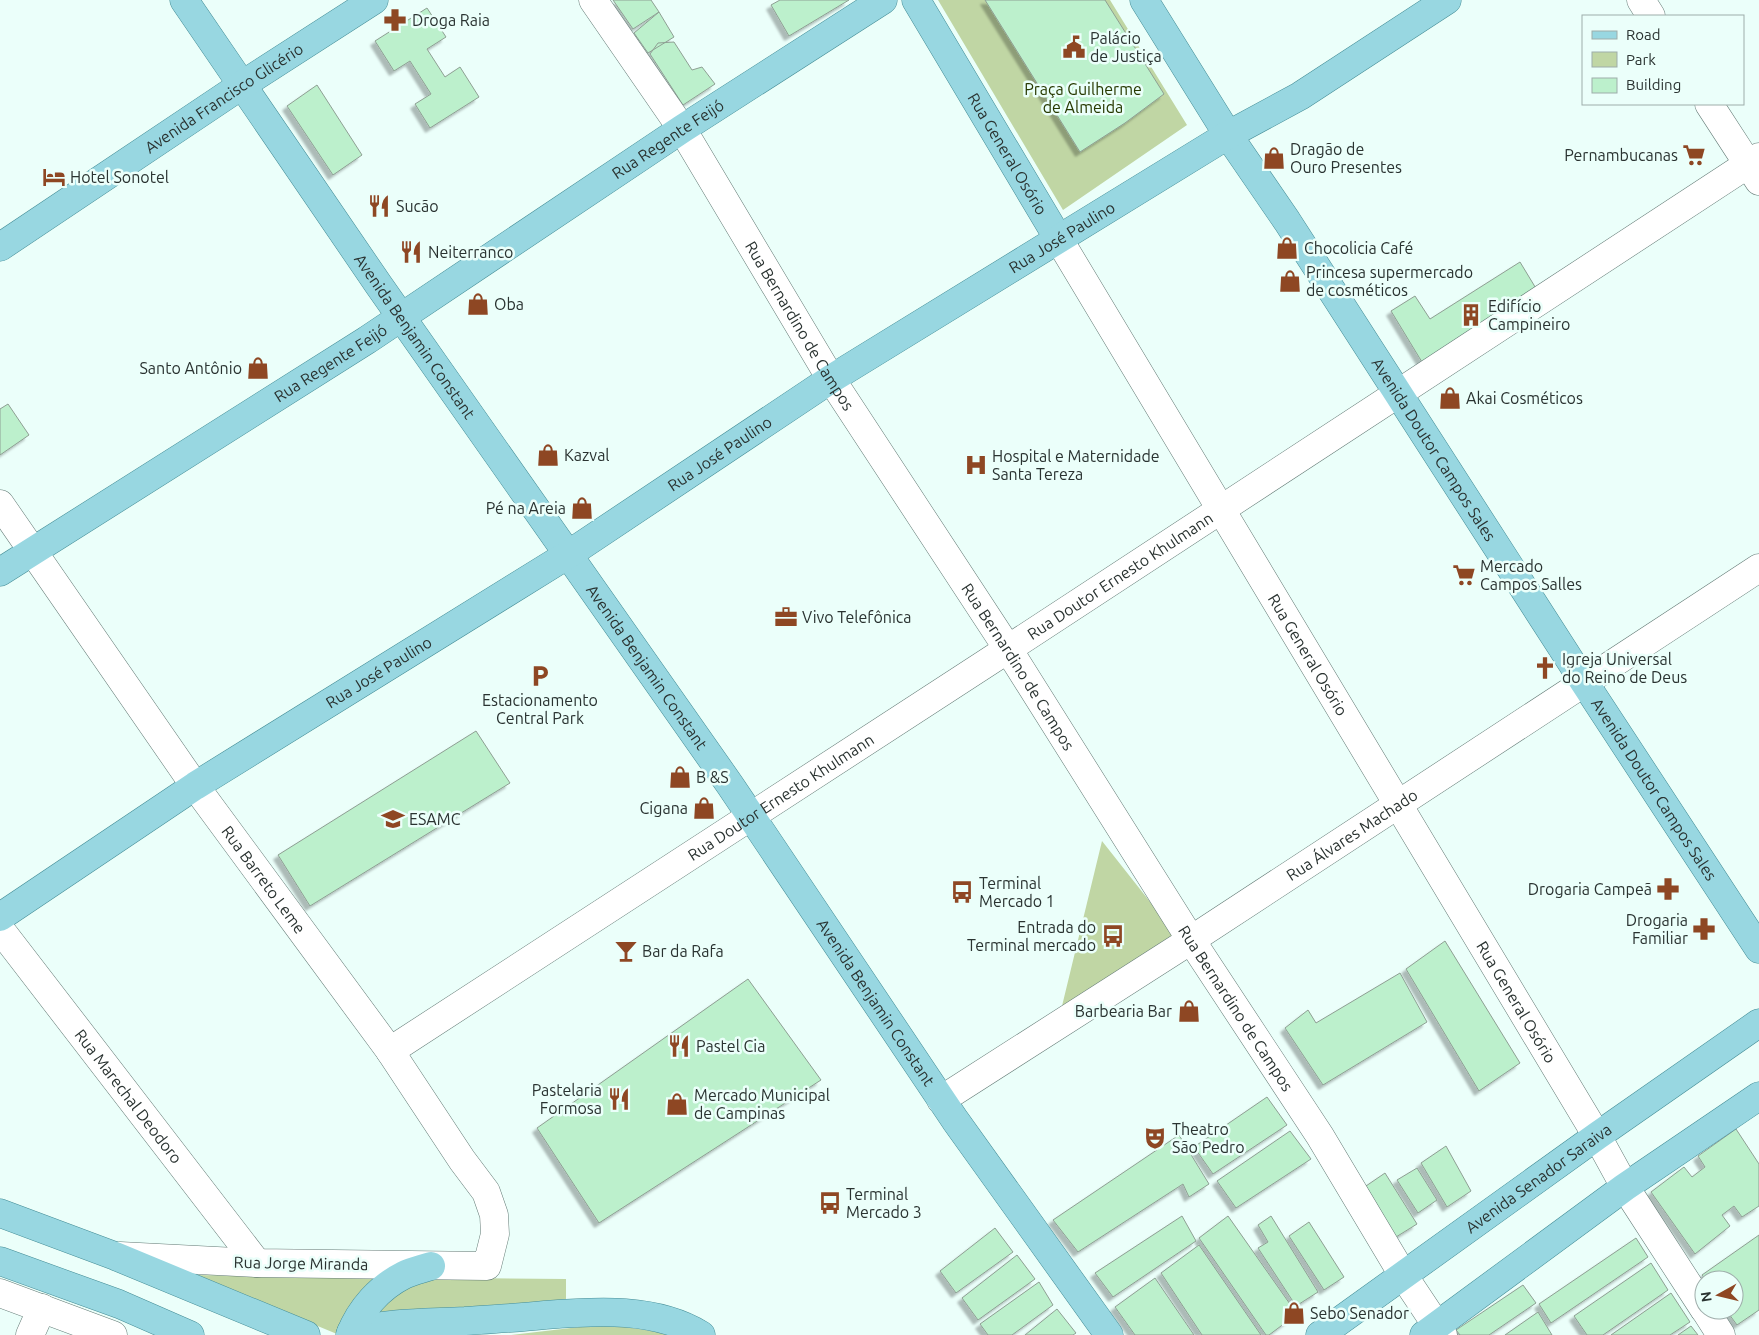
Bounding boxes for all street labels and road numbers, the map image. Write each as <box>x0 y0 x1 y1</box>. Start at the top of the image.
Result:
street label: Avenida Francisco Glicério <box>141 39 306 157</box>
street label: Rua General Osório <box>964 90 1051 218</box>
street label: Rua Regente Feijó <box>609 96 727 182</box>
street label: Rua José Paulino <box>1005 198 1118 277</box>
street label: Rua Bernardino de Campos <box>742 238 858 414</box>
street label: Avenida Benjamin Constant <box>351 250 479 423</box>
street label: Rua Regente Feijó <box>271 320 390 405</box>
street label: Avenida Doutor Campos Sales <box>1369 354 1500 544</box>
street label: Rua José Paulino <box>664 412 775 495</box>
street label: Rua Doutor Ernesto Khulmann <box>1024 508 1216 643</box>
street label: Rua Bernardino de Campos <box>958 580 1078 753</box>
street label: Avenida Benjamin Constant <box>583 581 712 753</box>
street label: Rua General Osório <box>1265 591 1352 719</box>
street label: Rua José Paulino <box>322 633 435 712</box>
street label: Avenida Doutor Campos Sales <box>1588 695 1721 884</box>
street label: Rua Doutor Ernesto Khulmann <box>684 730 877 864</box>
street label: Rua Álvares Machado <box>1283 785 1421 884</box>
street label: Rua Barreto Leme <box>218 822 309 937</box>
street label: Avenida Benjamin Constant <box>814 915 939 1090</box>
street label: Rua Bernardino de Campos <box>1175 922 1297 1094</box>
street label: Rua General Osório <box>1473 938 1560 1066</box>
street label: Rua Marechal Deodoro <box>71 1026 186 1167</box>
street label: Avenida Senador Saraiva <box>1462 1120 1615 1236</box>
street label: Rua Jorge Miranda <box>233 1253 369 1273</box>

